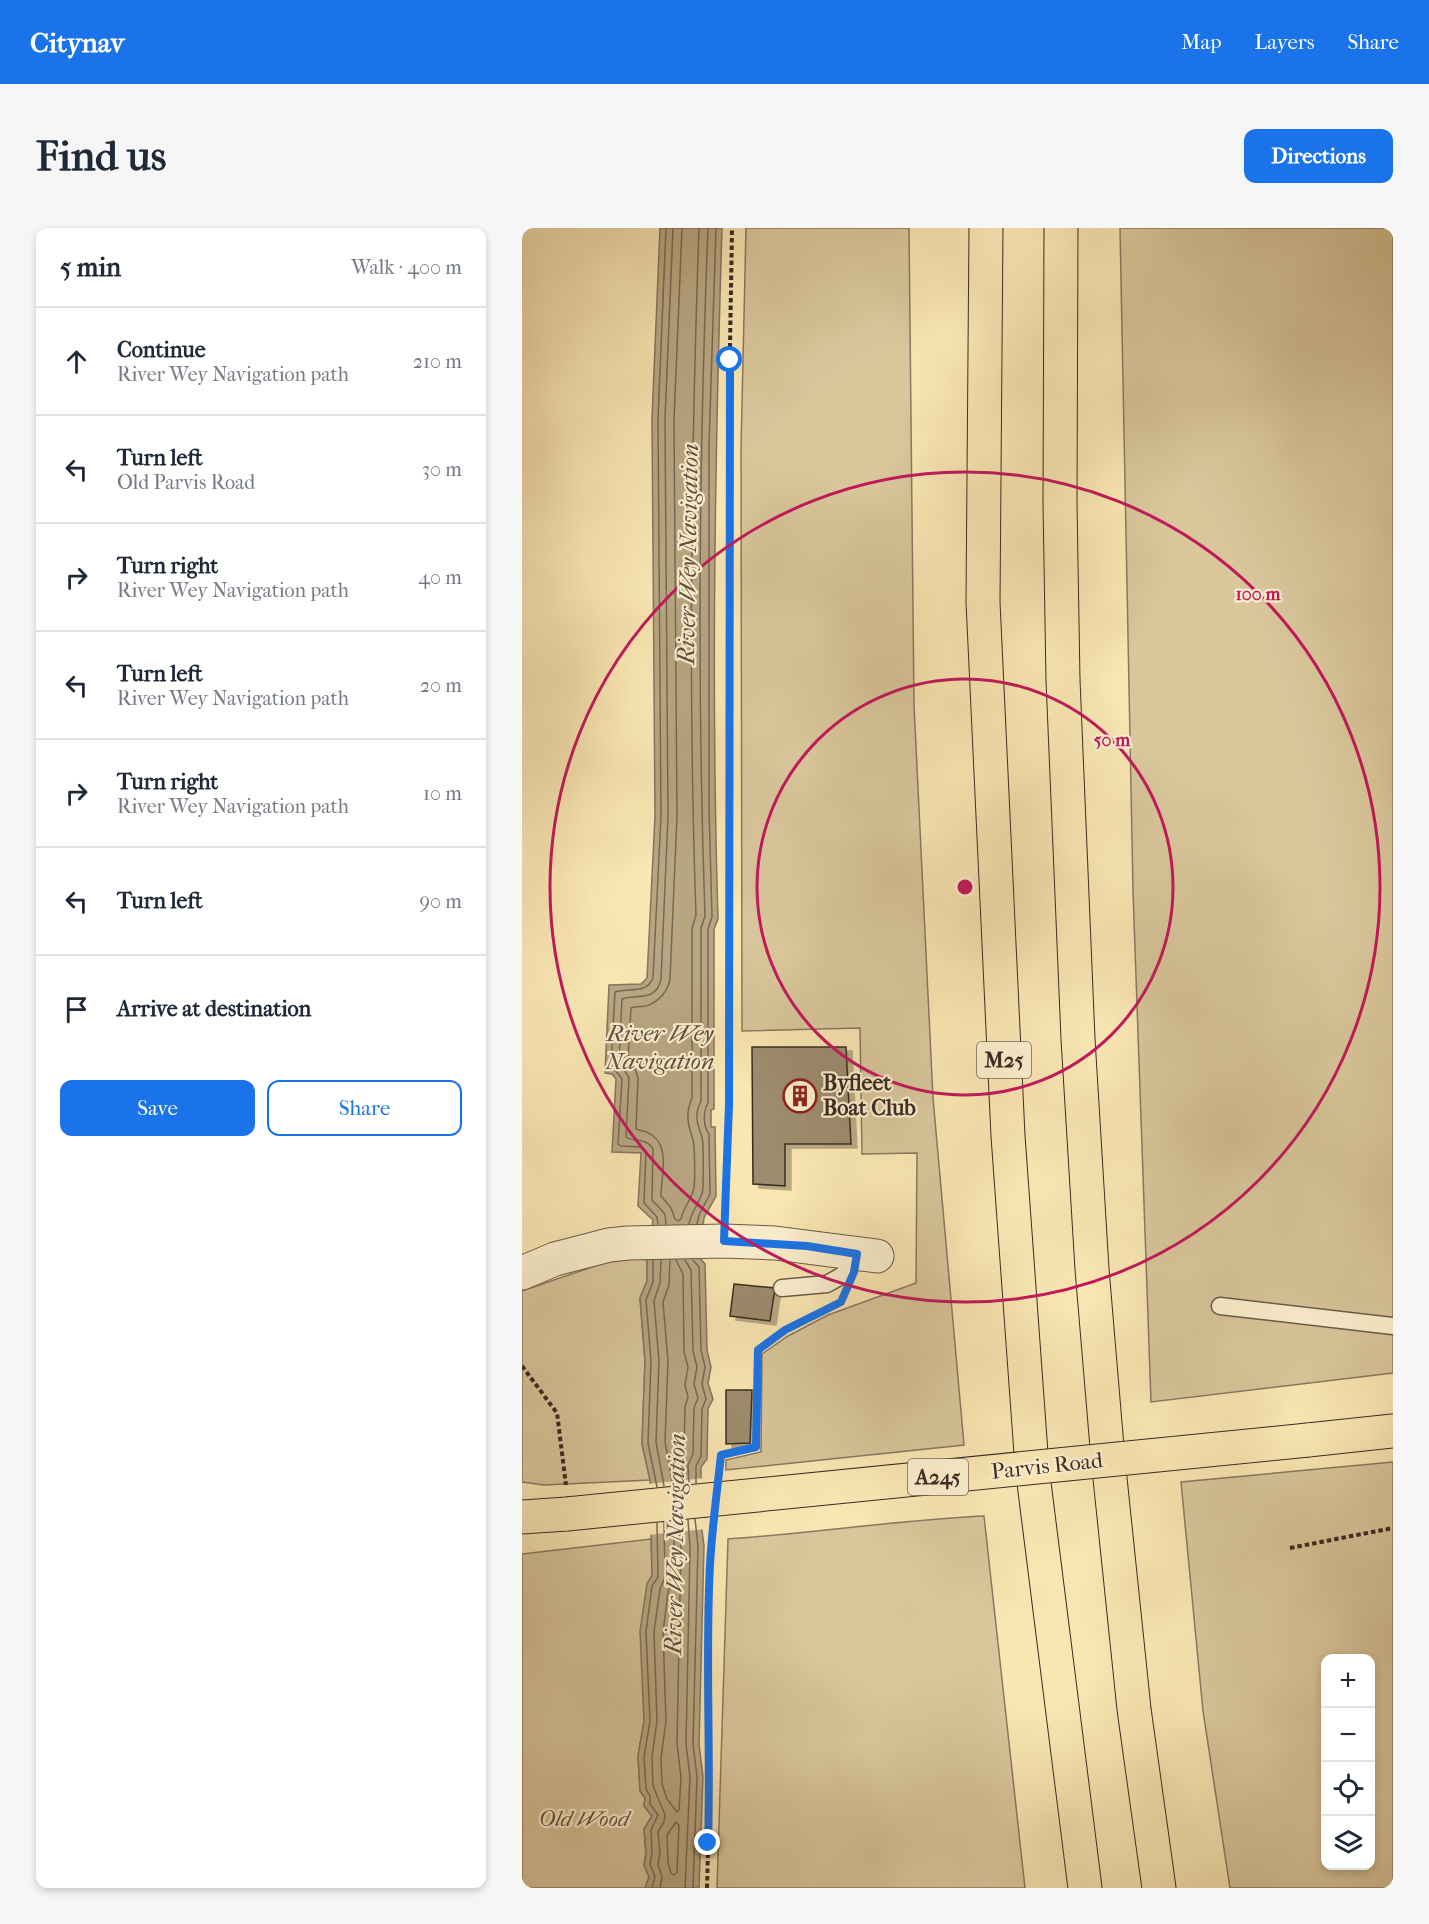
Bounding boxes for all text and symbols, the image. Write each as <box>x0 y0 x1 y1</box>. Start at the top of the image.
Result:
text: Citynav <box>30 26 124 59</box>
text: Map <box>1181 30 1222 54</box>
text: Layers <box>1255 30 1314 54</box>
text: Share <box>1347 30 1399 54</box>
button: Directions <box>1244 129 1393 183</box>
text: Find us <box>36 132 166 181</box>
text: 5 min <box>60 252 121 283</box>
text: Walk · 400 m <box>351 256 462 279</box>
text: Continue <box>117 337 206 363</box>
icon: ahead <box>60 345 93 378</box>
route start <box>716 346 742 372</box>
text: 210 m <box>413 350 462 373</box>
text: River Wey Navigation path <box>117 363 349 386</box>
water label: River Wey Navigation <box>672 443 704 667</box>
text: Turn left <box>117 445 203 471</box>
icon: left <box>60 453 93 486</box>
text: 30 m <box>422 458 462 481</box>
text: Old Parvis Road <box>117 471 255 494</box>
text: Turn right <box>117 553 218 579</box>
icon: right <box>60 561 93 594</box>
text: 40 m <box>418 566 462 589</box>
text: River Wey Navigation path <box>117 579 349 602</box>
text: 100 m <box>1235 584 1282 605</box>
text: Turn left <box>117 661 203 687</box>
icon: left <box>60 669 93 702</box>
text: 20 m <box>420 674 462 697</box>
text: River Wey Navigation path <box>117 687 349 710</box>
text: 50 m <box>1094 730 1131 751</box>
text: Turn right <box>117 769 218 795</box>
icon: right <box>60 777 93 810</box>
text: 10 m <box>423 782 462 805</box>
text: River Wey Navigation path <box>117 795 349 818</box>
centre of rings <box>955 877 975 897</box>
icon: left <box>60 885 93 918</box>
text: Turn left <box>117 888 203 914</box>
text: 90 m <box>420 890 462 913</box>
icon: arrive <box>60 993 93 1026</box>
text: Arrive at destination <box>117 996 311 1022</box>
water label: River Wey Navigation <box>605 1019 715 1075</box>
road number: M25 <box>977 1042 1031 1078</box>
place label: Byfleet Boat Club <box>823 1070 916 1121</box>
building icon: Byfleet Boat Club <box>782 1078 818 1114</box>
button: Save <box>60 1080 255 1136</box>
button: Share <box>267 1080 462 1136</box>
water label: River Wey Navigation <box>659 1433 691 1657</box>
street label: Parvis Road <box>990 1447 1105 1485</box>
road number: A245 <box>908 1459 968 1495</box>
map controls <box>1321 1654 1375 1870</box>
button: + <box>1321 1654 1375 1708</box>
button: − <box>1321 1708 1375 1762</box>
button: locate <box>1321 1762 1375 1816</box>
park label: Old Wood <box>539 1806 632 1832</box>
button: layers <box>1321 1816 1375 1870</box>
route end <box>694 1829 720 1855</box>

